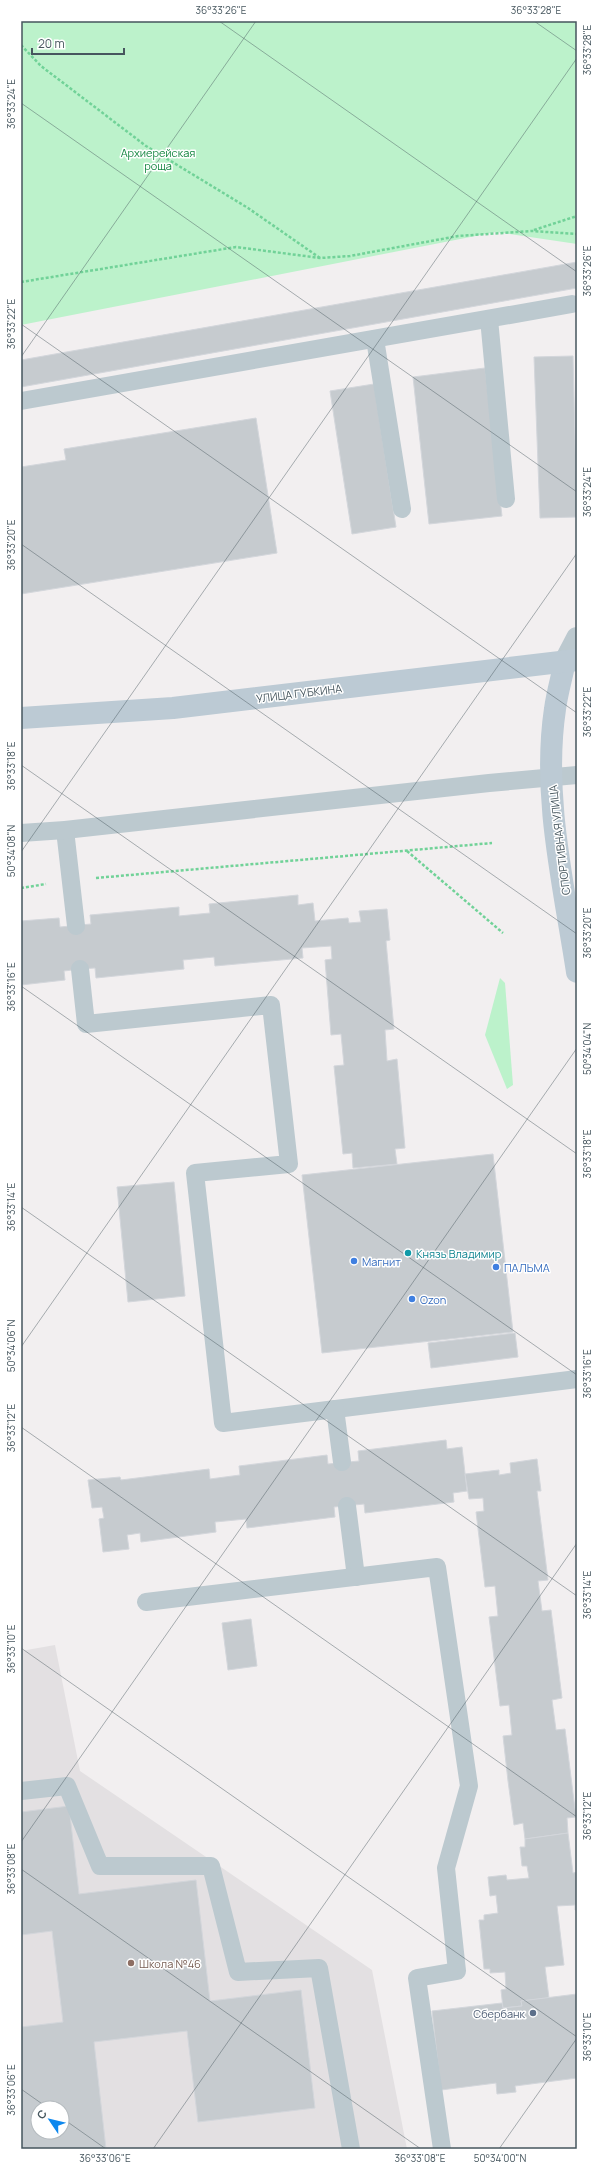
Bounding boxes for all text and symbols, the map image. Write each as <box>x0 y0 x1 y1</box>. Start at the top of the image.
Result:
text: 36°33'26"E <box>196 3 247 17</box>
text: 36°33'28"E <box>511 3 562 17</box>
text: 36°33'28"E <box>580 24 594 75</box>
scale bar <box>32 30 124 56</box>
text: 20 m <box>38 35 65 52</box>
text: 36°33'24"E <box>4 79 18 129</box>
park label: Архиерейская роща <box>121 145 195 173</box>
text: 36°33'26"E <box>580 245 594 296</box>
text: 36°33'22"E <box>4 298 18 349</box>
text: 36°33'24"E <box>580 467 594 517</box>
text: 36°33'20"E <box>4 519 18 570</box>
street label: УЛИЦА ГУБКИНА <box>255 680 343 706</box>
text: 36°33'22"E <box>580 686 594 737</box>
text: 36°33'18"E <box>4 741 18 790</box>
street label: СПОРТИВНАЯ УЛИЦА <box>545 784 573 896</box>
text: 50°34'08"N <box>4 825 18 877</box>
text: 36°33'20"E <box>580 907 594 958</box>
text: 36°33'16"E <box>4 962 18 1012</box>
text: 50°34'04"N <box>580 1023 594 1075</box>
text: 36°33'18"E <box>580 1129 594 1178</box>
text: 36°33'14"E <box>4 1182 18 1231</box>
place label: Князь Владимир <box>416 1246 502 1261</box>
marker: Князь Владимир <box>403 1248 413 1258</box>
place label: Магнит <box>362 1254 401 1269</box>
marker: Магнит <box>349 1256 359 1266</box>
place label: ПАЛЬМА <box>504 1260 550 1275</box>
marker: ПАЛЬМА <box>491 1262 501 1272</box>
place label: Ozon <box>420 1292 446 1307</box>
marker: Ozon <box>407 1294 417 1304</box>
text: 50°34'06"N <box>4 1319 18 1372</box>
text: 36°33'16"E <box>580 1349 594 1399</box>
text: 36°33'12"E <box>4 1403 18 1452</box>
text: 36°33'14"E <box>580 1570 594 1619</box>
text: 36°33'10"E <box>4 1624 18 1674</box>
text: 36°33'12"E <box>580 1791 594 1840</box>
text: 36°33'08"E <box>4 1843 18 1894</box>
place label: Школа №46 <box>139 1956 201 1971</box>
marker: Школа №46 <box>126 1958 136 1968</box>
place label: Сбербанк <box>473 2006 526 2021</box>
marker: Сбербанк <box>528 2008 538 2018</box>
text: 36°33'10"E <box>580 2012 594 2062</box>
text: 36°33'06"E <box>4 2064 18 2116</box>
north arrow <box>30 2100 70 2140</box>
text: С <box>33 2106 50 2122</box>
text: 36°33'06"E <box>79 2151 131 2165</box>
text: 36°33'08"E <box>395 2151 446 2165</box>
text: 50°34'00"N <box>474 2151 526 2165</box>

